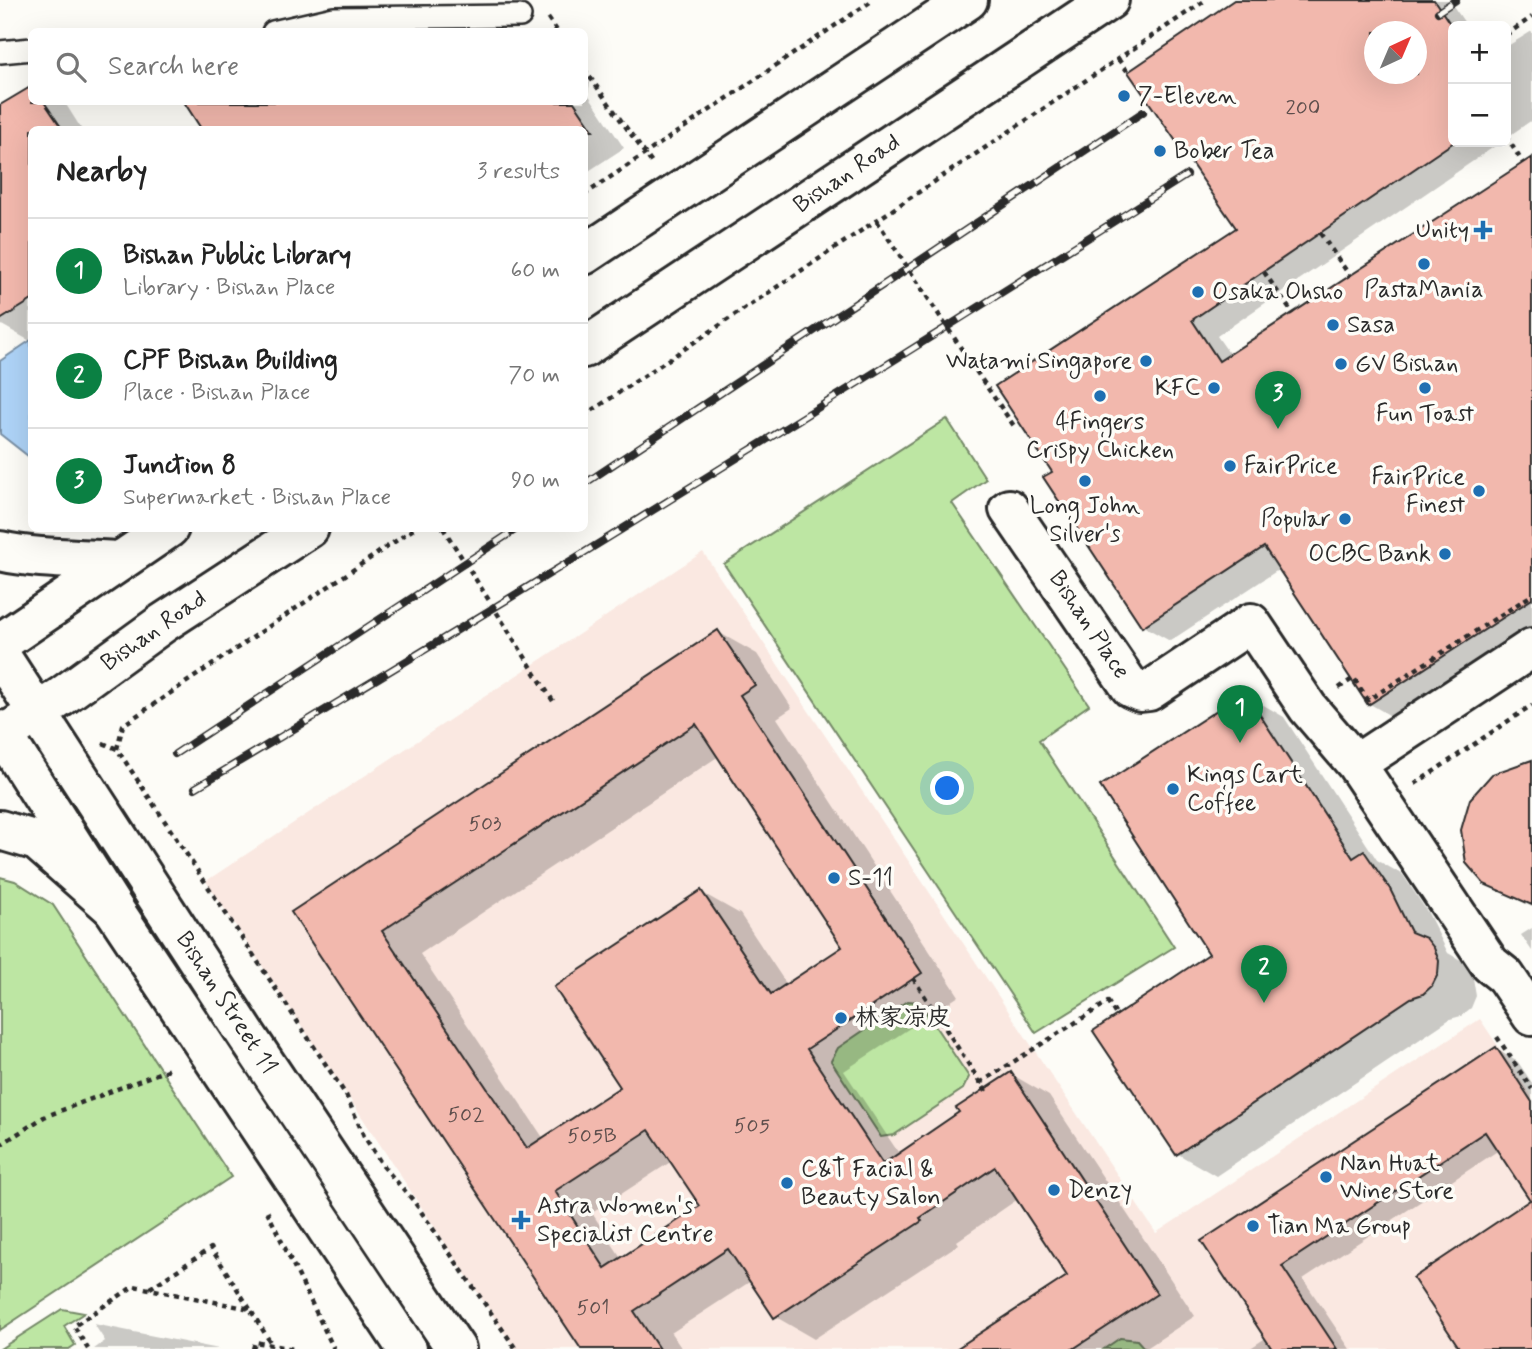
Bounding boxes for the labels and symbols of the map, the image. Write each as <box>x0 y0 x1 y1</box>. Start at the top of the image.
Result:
north arrow <box>1364 21 1427 84</box>
place label: 7-Eleven <box>1138 81 1237 112</box>
marker: 7-Eleven <box>1116 88 1132 104</box>
house number: 200 <box>1286 94 1320 122</box>
street label: Bishan Road <box>788 127 906 221</box>
place label: Bober Tea <box>1174 136 1275 167</box>
marker: Bober Tea <box>1152 143 1168 159</box>
place label: Unity <box>1416 215 1469 246</box>
marker: Unity <box>1475 222 1491 238</box>
marker: PastaMania <box>1416 256 1432 272</box>
place label: PastaMania <box>1364 275 1484 306</box>
place label: Osaka Ohsho <box>1212 277 1343 308</box>
marker: Osaka Ohsho <box>1190 284 1206 300</box>
place label: Sasa <box>1347 310 1395 341</box>
marker: Sasa <box>1325 317 1341 333</box>
place label: Watami Singapore <box>946 346 1132 379</box>
place label: GV Bishan <box>1355 349 1458 380</box>
marker: Watami Singapore <box>1138 353 1154 369</box>
marker: GV Bishan <box>1333 356 1349 372</box>
pin: 3 <box>1255 371 1301 429</box>
place label: KFC <box>1155 373 1200 404</box>
marker: KFC <box>1206 380 1222 396</box>
marker: Fun Toast <box>1417 380 1433 396</box>
marker: 4Fingers Crispy Chicken <box>1092 388 1108 404</box>
place label: Fun Toast <box>1376 399 1475 430</box>
place label: 4Fingers Crispy Chicken <box>1026 407 1174 466</box>
place label: FairPrice <box>1244 451 1338 482</box>
marker: FairPrice <box>1222 458 1238 474</box>
place label: FairPrice Finest <box>1371 462 1465 521</box>
marker: Long John Silver's <box>1077 473 1093 489</box>
marker: FairPrice Finest <box>1471 483 1487 499</box>
place label: Long John Silver's <box>1030 491 1140 550</box>
place label: Popular <box>1261 504 1331 535</box>
marker: Popular <box>1337 511 1353 527</box>
place label: OCBC Bank <box>1308 539 1431 570</box>
marker: OCBC Bank <box>1437 546 1453 562</box>
street label: Bishan Place <box>1041 565 1137 685</box>
street label: Bishan Road <box>95 583 213 679</box>
pin: 1 <box>1217 685 1263 743</box>
place label: Kings Cart Coffee <box>1187 760 1303 819</box>
your location <box>930 771 964 805</box>
marker: Kings Cart Coffee <box>1165 781 1181 797</box>
house number: 503 <box>468 810 502 838</box>
place label: S-11 <box>848 863 893 894</box>
marker: S-11 <box>826 870 842 886</box>
street label: Bishan Street 11 <box>168 926 284 1080</box>
pin: 2 <box>1241 945 1287 1003</box>
place label: 林家凉皮 <box>855 1003 951 1034</box>
marker: 林家凉皮 <box>833 1010 849 1026</box>
house number: 502 <box>447 1101 485 1129</box>
house number: 505 <box>734 1112 770 1140</box>
house number: 505B <box>567 1122 617 1150</box>
place label: Nan Huat Wine Store <box>1340 1148 1454 1207</box>
place label: C&T Facial & Beauty Salon <box>801 1154 941 1213</box>
marker: Nan Huat Wine Store <box>1318 1169 1334 1185</box>
marker: C&T Facial & Beauty Salon <box>779 1175 795 1191</box>
place label: Denzy <box>1068 1175 1132 1206</box>
marker: Denzy <box>1046 1182 1062 1198</box>
place label: Astra Women's Specialist Centre <box>537 1191 714 1250</box>
marker: Astra Women's Specialist Centre <box>511 1210 531 1230</box>
place label: Tian Ma Group <box>1267 1211 1411 1242</box>
marker: Tian Ma Group <box>1245 1218 1261 1234</box>
house number: 501 <box>577 1294 609 1322</box>

